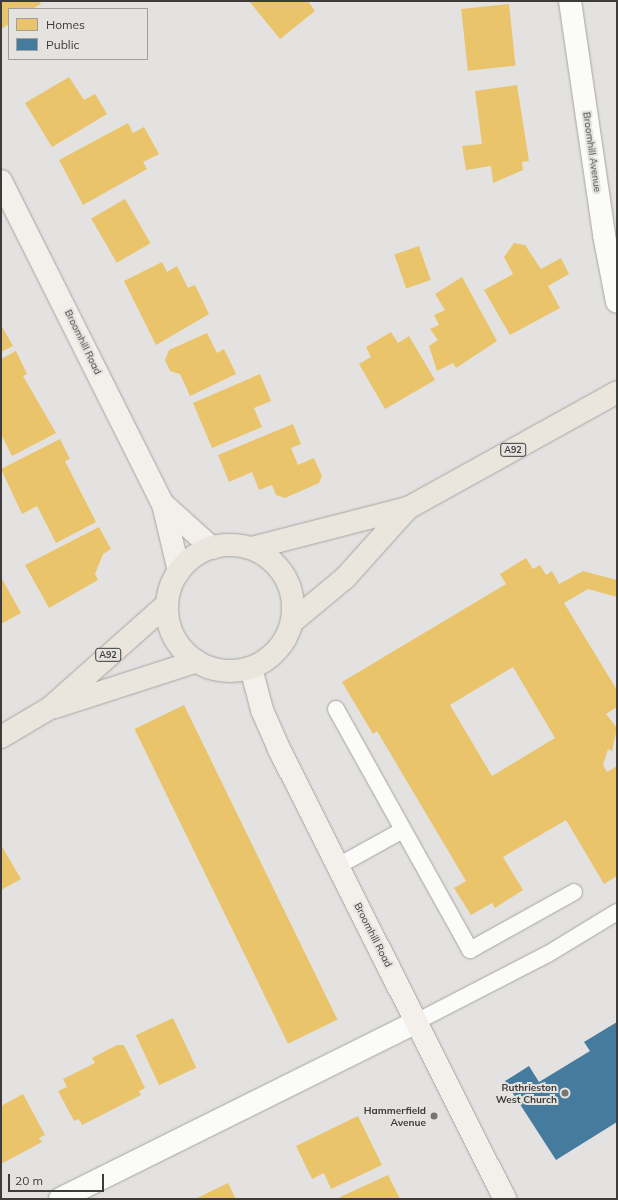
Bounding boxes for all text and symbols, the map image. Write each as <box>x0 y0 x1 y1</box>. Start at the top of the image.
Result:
legend <box>8 8 148 60</box>
text: Homes <box>46 17 85 32</box>
text: Public <box>46 37 80 52</box>
street label: Broomhill Avenue <box>580 111 604 193</box>
street label: Broomhill Road <box>62 308 104 376</box>
road number: A92 <box>500 443 526 457</box>
road number: A92 <box>95 648 121 662</box>
street label: Broomhill Road <box>352 901 394 969</box>
place label: Ruthrieston West Church <box>496 1081 557 1104</box>
marker: Ruthrieston West Church <box>560 1088 570 1098</box>
place label: Hammerfield Avenue <box>364 1104 426 1128</box>
marker: Hammerfield Avenue <box>429 1111 439 1121</box>
scale bar <box>10 1166 106 1192</box>
text: 20 m <box>15 1173 43 1188</box>

